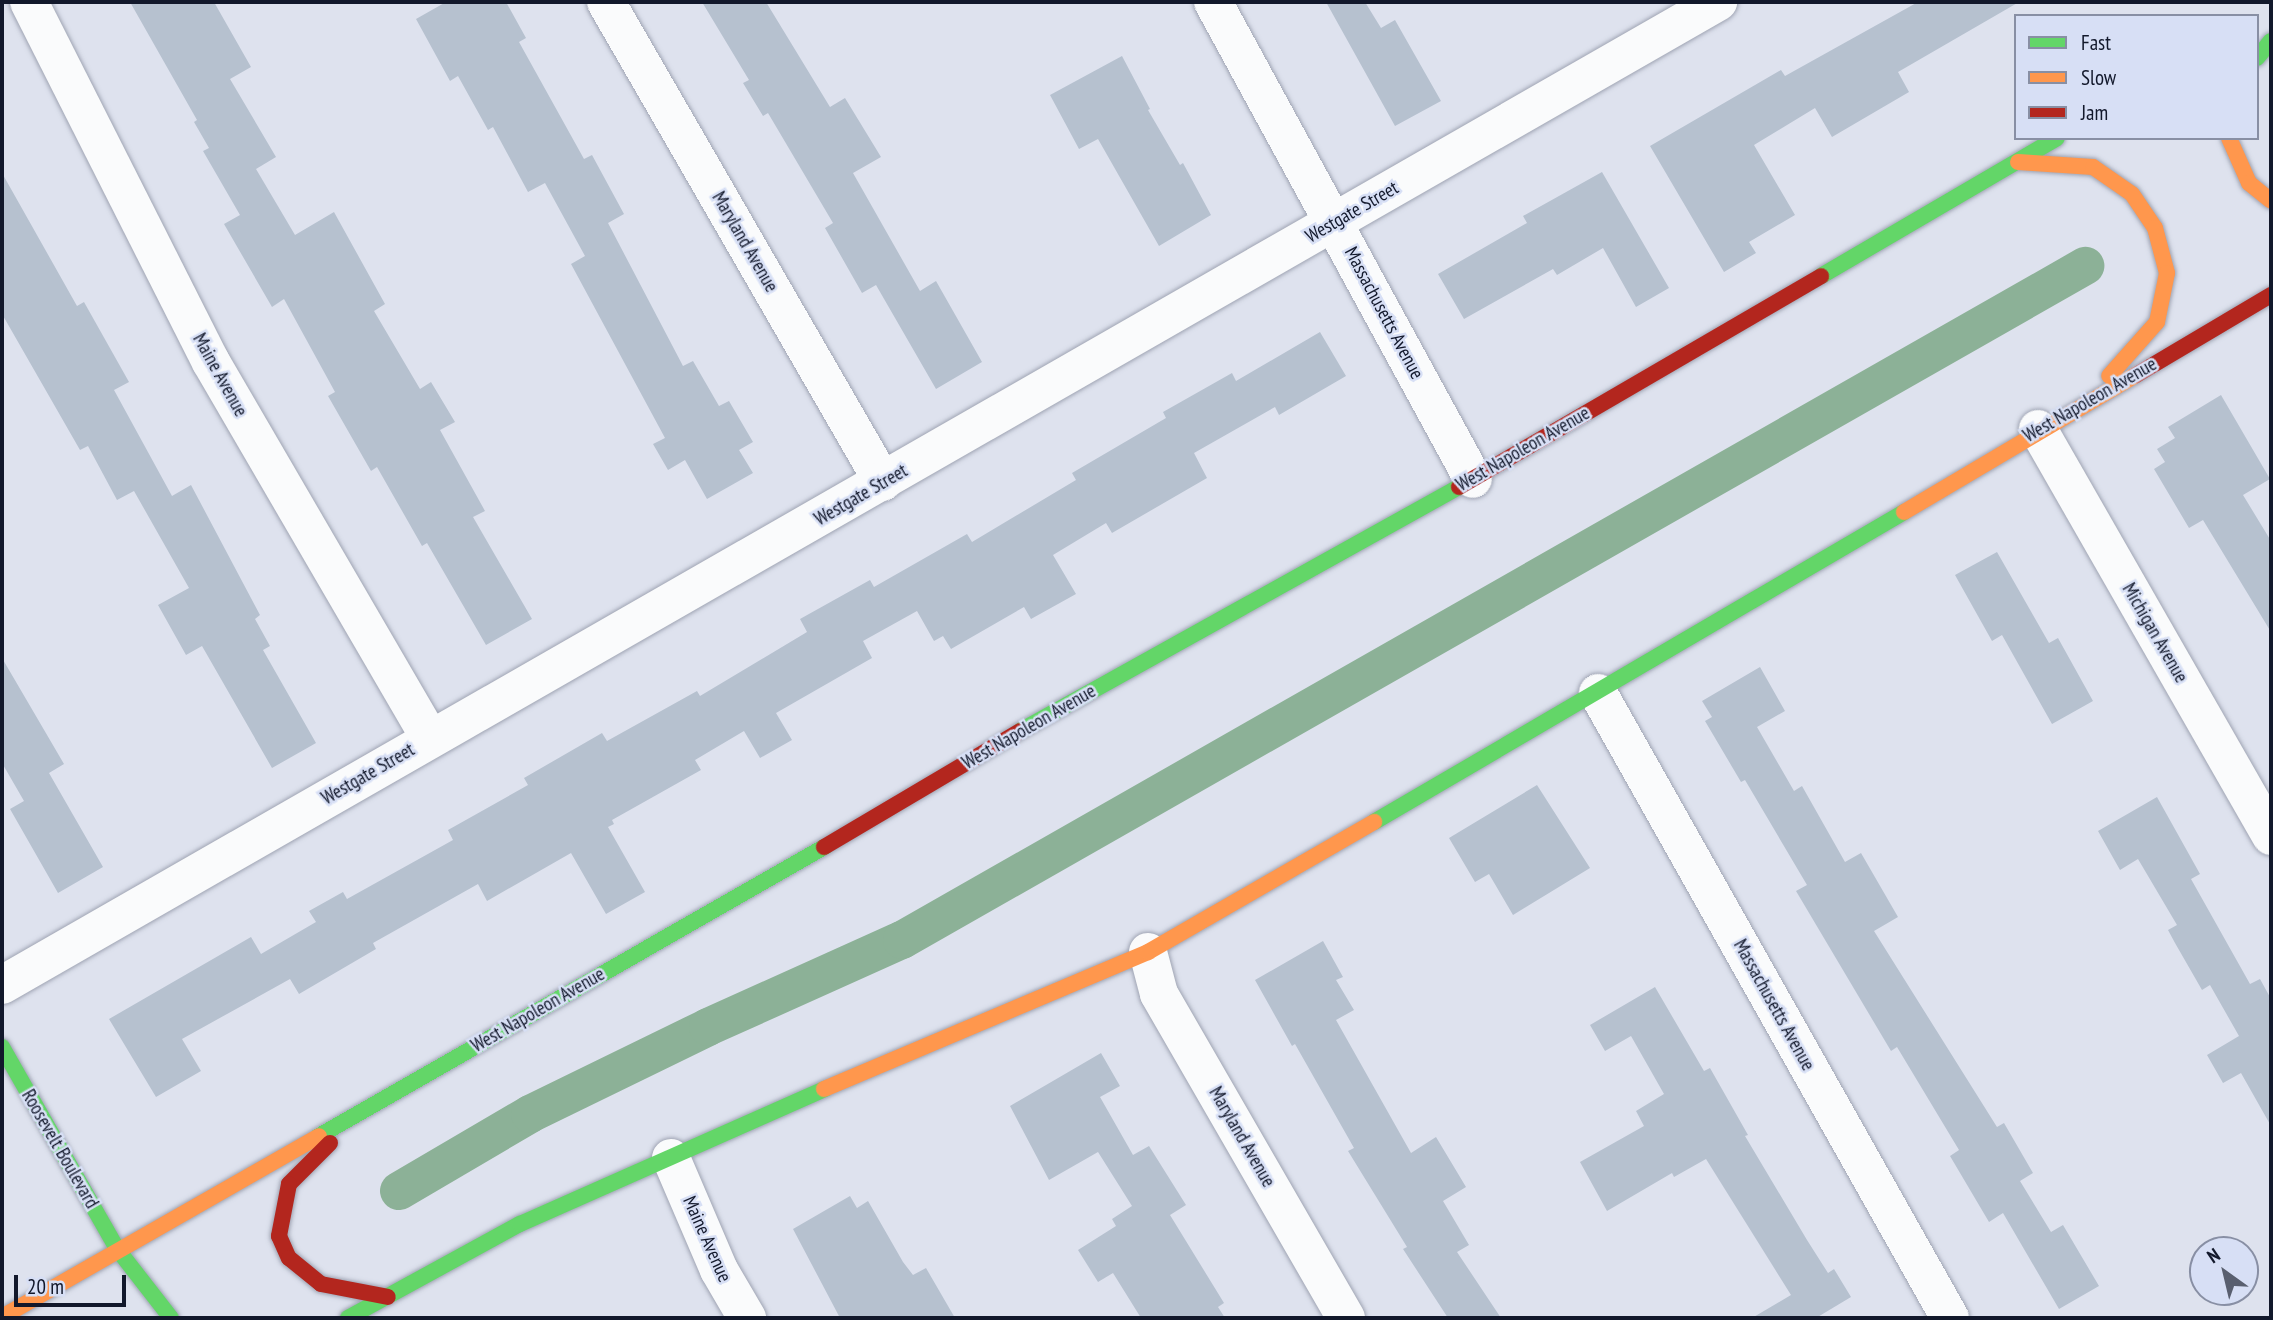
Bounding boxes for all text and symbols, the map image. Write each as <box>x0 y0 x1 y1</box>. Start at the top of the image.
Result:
legend <box>2014 14 2259 140</box>
text: Fast <box>2081 29 2111 56</box>
text: Slow <box>2081 64 2116 91</box>
text: Jam <box>2081 99 2108 126</box>
street label: Westgate Street <box>1301 176 1403 248</box>
street label: Maryland Avenue <box>707 187 783 297</box>
street label: Massachusetts Avenue <box>1339 243 1429 383</box>
street label: Maine Avenue <box>188 329 252 421</box>
street label: West Napoleon Avenue <box>2019 352 2161 448</box>
street label: West Napoleon Avenue <box>1452 401 1594 497</box>
street label: Westgate Street <box>810 459 912 531</box>
street label: Michigan Avenue <box>2117 579 2193 687</box>
street label: West Napoleon Avenue <box>958 679 1100 775</box>
street label: Westgate Street <box>317 738 419 810</box>
street label: Massachusetts Avenue <box>1728 935 1820 1075</box>
street label: West Napoleon Avenue <box>467 962 609 1058</box>
street label: Maryland Avenue <box>1204 1082 1280 1192</box>
street label: Roosevelt Boulevard <box>17 1086 103 1212</box>
street label: Maine Avenue <box>678 1192 736 1286</box>
north arrow <box>2189 1236 2259 1306</box>
text: N <box>2202 1242 2224 1268</box>
scale bar <box>18 1260 130 1304</box>
text: 20 m <box>27 1273 64 1300</box>

